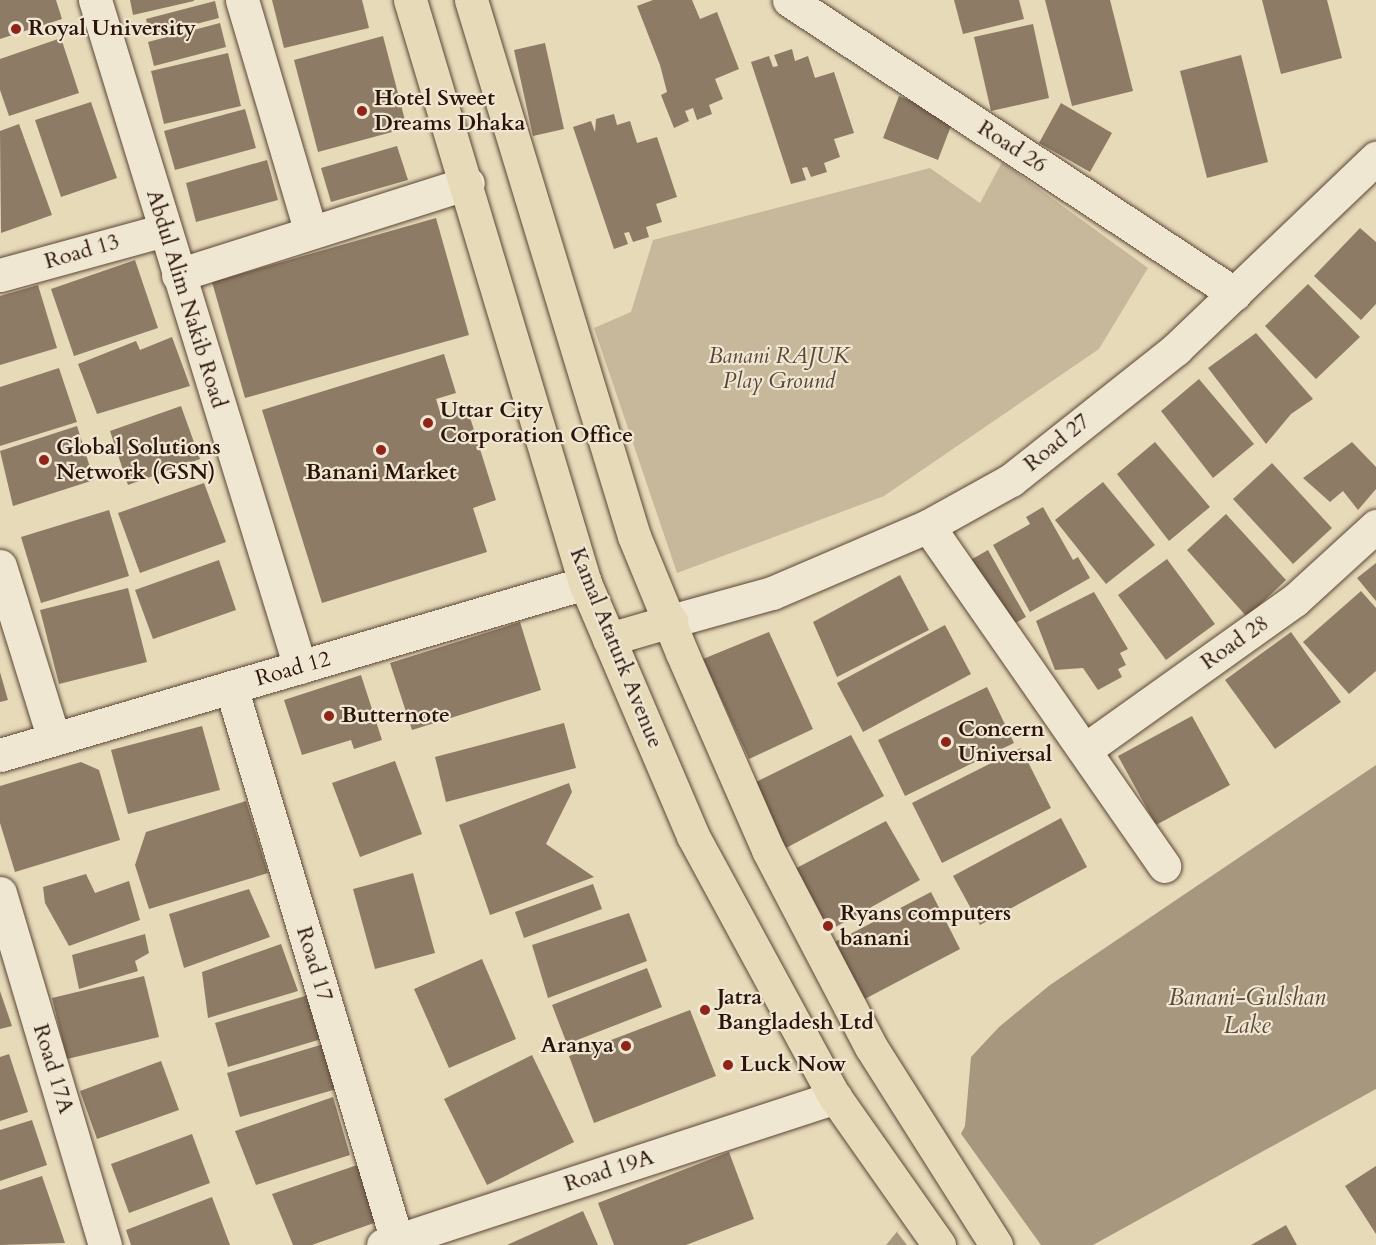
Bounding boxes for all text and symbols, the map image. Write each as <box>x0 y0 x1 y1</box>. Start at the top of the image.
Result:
place label: Royal University <box>28 16 196 42</box>
marker: Royal University <box>9 22 23 36</box>
place label: Hotel Sweet Dreams Dhaka <box>374 85 525 136</box>
marker: Hotel Sweet Dreams Dhaka <box>355 104 369 118</box>
street label: Road 26 <box>973 115 1051 179</box>
street label: Abdul Alim Nakib Road <box>140 187 232 411</box>
street label: Road 13 <box>41 229 123 275</box>
park label: Banani RAJUK Play Ground <box>708 343 850 394</box>
place label: Uttar City Corporation Office <box>440 397 633 448</box>
street label: Road 27 <box>1019 409 1095 477</box>
marker: Uttar City Corporation Office <box>421 416 435 430</box>
place label: Global Solutions Network (GSN) <box>56 434 221 486</box>
marker: Banani Market <box>374 443 388 457</box>
marker: Global Solutions Network (GSN) <box>37 453 51 467</box>
place label: Banani Market <box>305 460 457 486</box>
street label: Kamal Ataturk Avenue <box>564 544 668 752</box>
street label: Road 28 <box>1196 610 1274 676</box>
street label: Road 12 <box>252 646 334 692</box>
place label: Butternote <box>341 703 450 729</box>
marker: Butternote <box>322 709 336 723</box>
place label: Concern Universal <box>958 716 1052 768</box>
marker: Concern Universal <box>939 735 953 749</box>
place label: Ryans computers banani <box>840 900 1011 951</box>
marker: Ryans computers banani <box>821 919 835 933</box>
street label: Road 17 <box>290 923 338 1005</box>
place label: Jatra Bangladesh Ltd <box>717 984 874 1036</box>
water label: Banani-Gulshan Lake <box>1168 984 1326 1040</box>
marker: Jatra Bangladesh Ltd <box>698 1003 712 1017</box>
street label: Road 17A <box>27 1021 79 1117</box>
place label: Aranya <box>541 1033 614 1059</box>
marker: Aranya <box>619 1039 633 1053</box>
place label: Luck Now <box>740 1052 846 1078</box>
marker: Luck Now <box>721 1058 735 1072</box>
street label: Road 19A <box>561 1144 657 1198</box>

